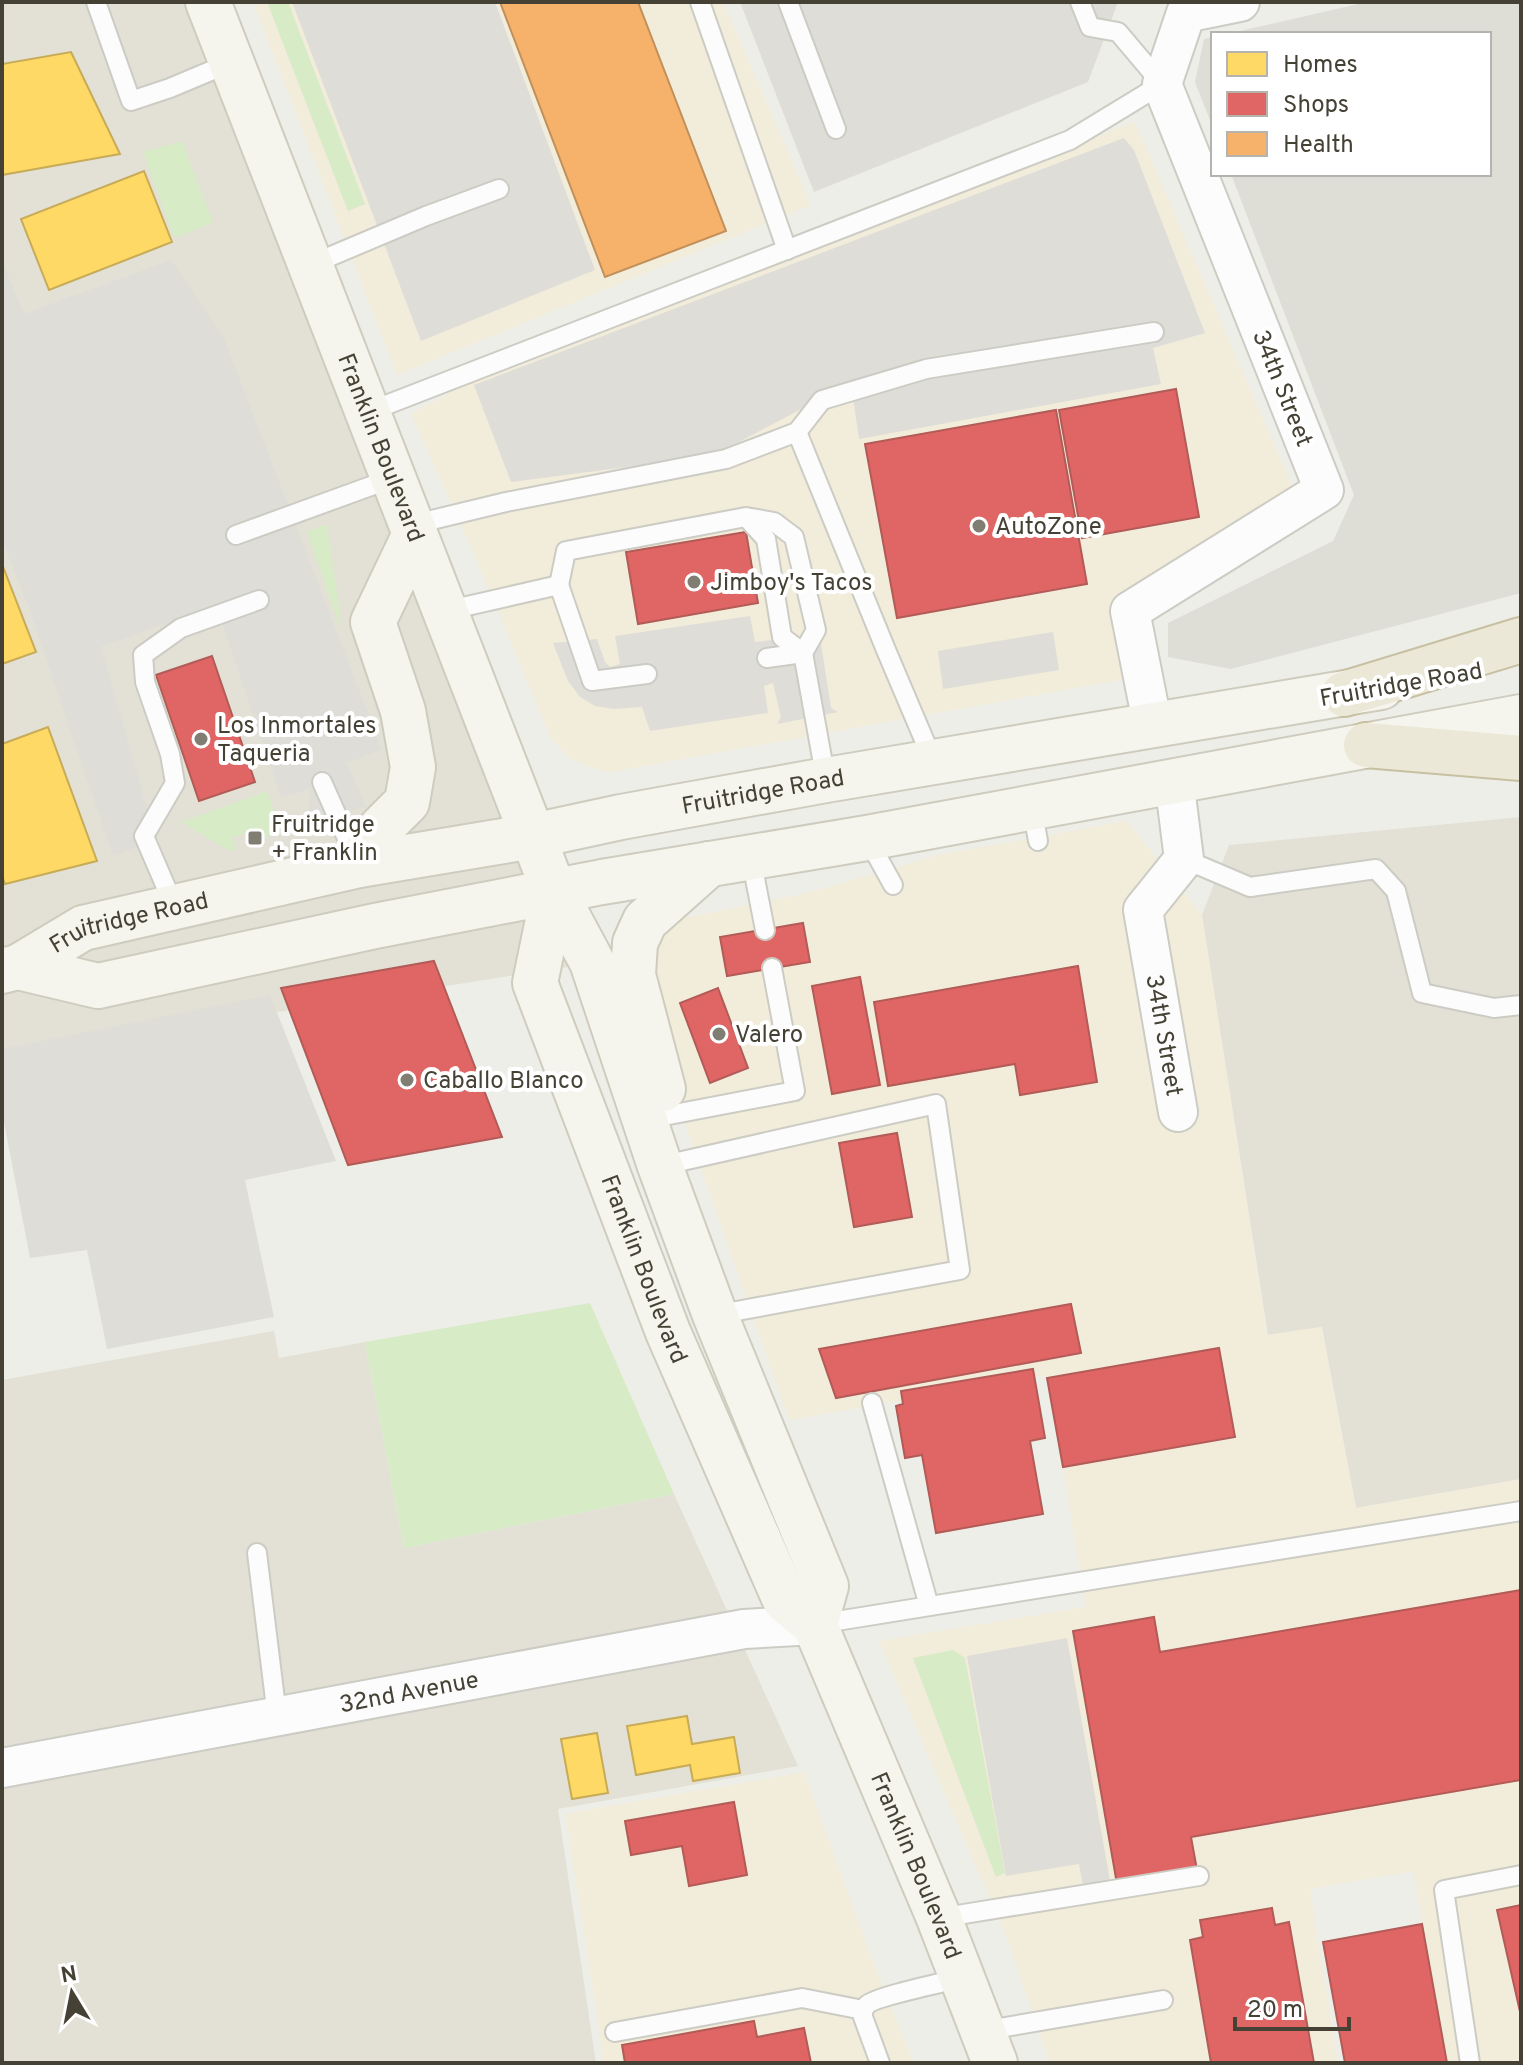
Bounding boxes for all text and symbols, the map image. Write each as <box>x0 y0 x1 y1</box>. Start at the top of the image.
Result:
legend <box>1211 32 1491 176</box>
text: Homes <box>1283 51 1358 81</box>
text: Shops <box>1283 91 1349 121</box>
text: Health <box>1283 131 1354 161</box>
street label: 34th Street <box>1244 326 1318 451</box>
street label: Franklin Boulevard <box>329 350 430 547</box>
place label: AutoZone <box>995 513 1102 543</box>
marker: AutoZone <box>970 517 988 535</box>
place label: Jimboy's Tacos <box>710 569 872 599</box>
marker: Jimboy's Tacos <box>685 573 703 591</box>
street label: Fruitridge Road <box>1318 657 1485 715</box>
place label: Los Inmortales Taqueria <box>217 712 376 770</box>
marker: Los Inmortales Taqueria <box>192 730 210 748</box>
street label: Fruitridge Road <box>679 764 847 823</box>
place label: Fruitridge + Franklin <box>271 811 378 869</box>
marker: Fruitridge + Franklin <box>246 829 264 847</box>
street label: Fruitridge Road <box>45 887 212 961</box>
street label: 34th Street <box>1137 972 1188 1099</box>
place label: Valero <box>735 1021 803 1051</box>
marker: Valero <box>710 1025 728 1043</box>
place label: Caballo Blanco <box>423 1067 584 1097</box>
marker: Caballo Blanco <box>398 1071 416 1089</box>
street label: Franklin Boulevard <box>593 1171 693 1369</box>
street label: 32nd Avenue <box>337 1666 481 1721</box>
street label: Franklin Boulevard <box>862 1768 967 1964</box>
north arrow <box>32 1953 112 2033</box>
text: N <box>59 1961 79 1990</box>
scale bar <box>1235 1981 1349 2031</box>
text: 20 m <box>1247 1996 1303 2026</box>

